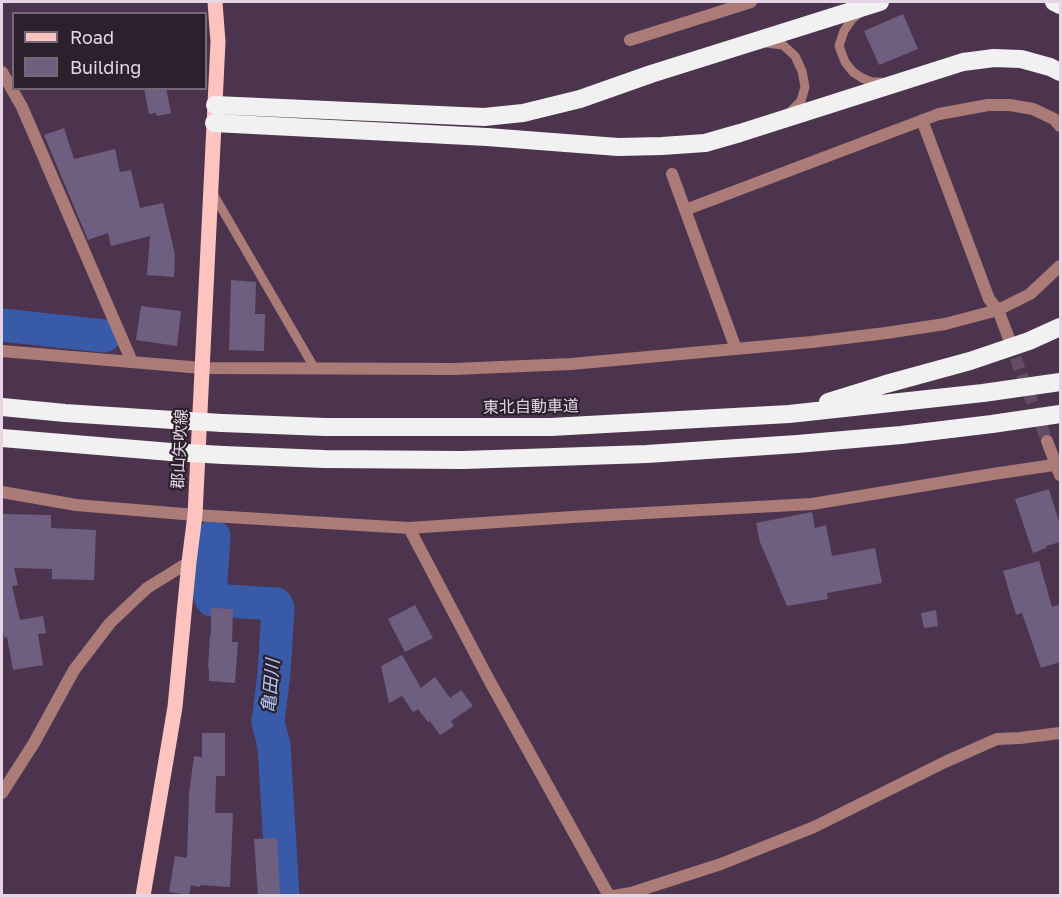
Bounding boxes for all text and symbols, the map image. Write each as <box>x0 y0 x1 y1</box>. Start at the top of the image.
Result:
legend <box>12 12 207 90</box>
text: Road <box>70 26 114 48</box>
text: Building <box>70 56 141 78</box>
street label: 東北自動車道 <box>483 397 579 417</box>
street label: 郡山矢吹線 <box>168 409 192 489</box>
water label: 亀田川 <box>258 658 284 714</box>

